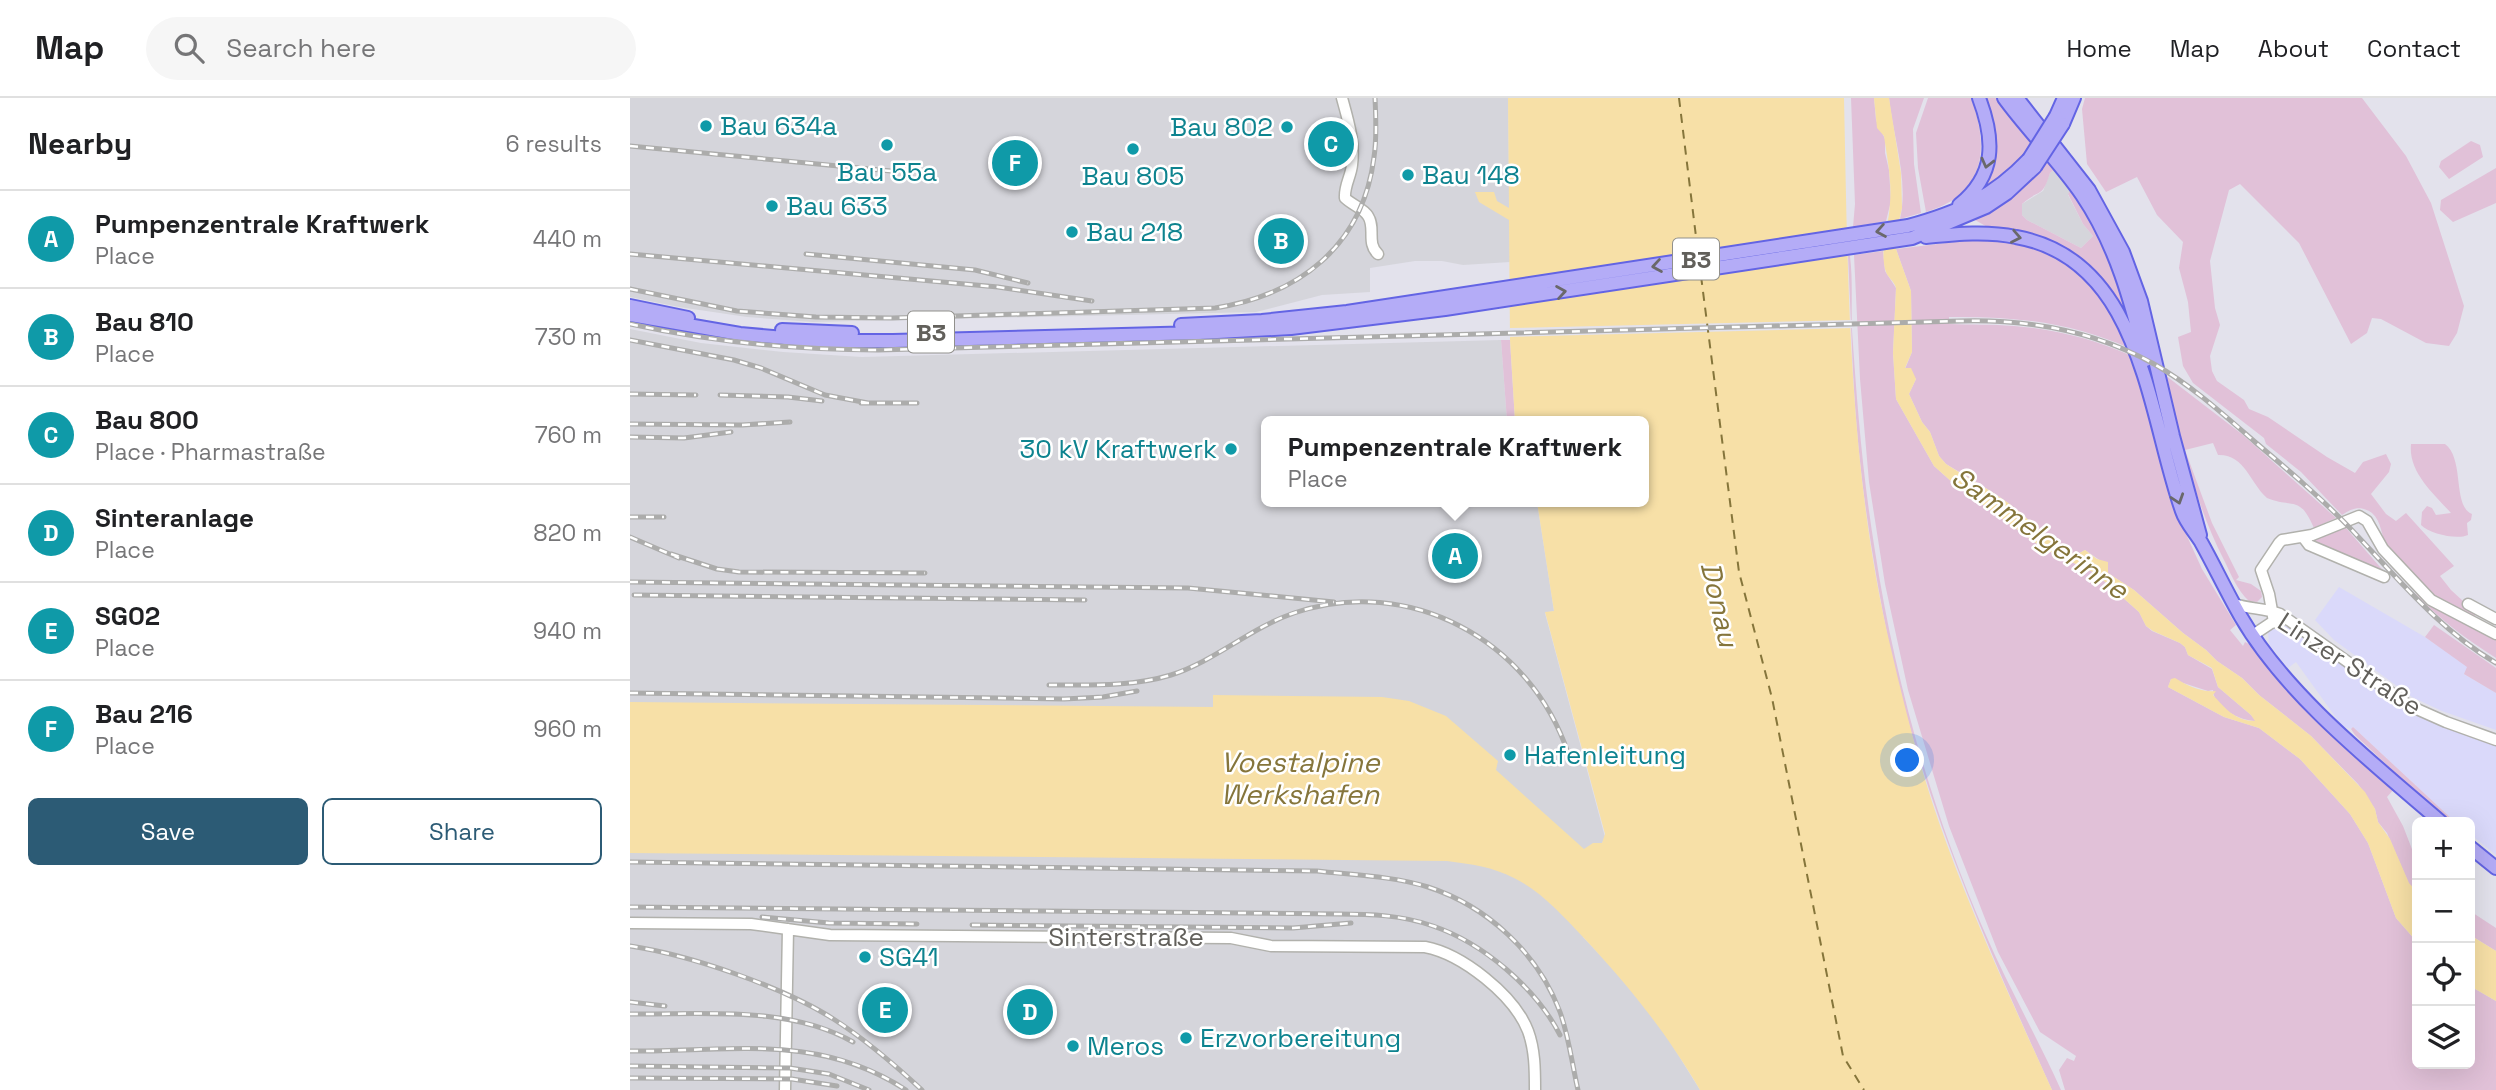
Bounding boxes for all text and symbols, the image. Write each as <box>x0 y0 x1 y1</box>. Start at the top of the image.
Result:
search box <box>146 17 636 80</box>
text: Map <box>35 27 104 69</box>
icon: search <box>170 29 208 67</box>
text: Search here <box>226 31 376 65</box>
text: Home <box>2066 33 2132 64</box>
text: Map <box>2170 33 2220 64</box>
text: About <box>2258 33 2329 64</box>
text: Contact <box>2367 33 2461 64</box>
place label: Bau 634a <box>720 109 837 143</box>
place label: Bau 802 <box>1170 110 1273 144</box>
marker: Bau 634a <box>698 118 714 134</box>
pin: C <box>1308 118 1354 170</box>
marker: Bau 802 <box>1279 119 1295 135</box>
text: Nearby <box>28 124 132 163</box>
text: 6 results <box>506 129 602 159</box>
marker: Bau 55a <box>879 137 895 153</box>
pin: F <box>992 137 1038 189</box>
marker: Bau 805 <box>1125 141 1141 157</box>
place label: Bau 55a <box>837 155 937 189</box>
one-way arrow <box>1981 157 1995 169</box>
place label: Bau 148 <box>1422 158 1520 192</box>
place label: Bau 805 <box>1082 159 1184 193</box>
marker: Bau 148 <box>1400 167 1416 183</box>
place label: Bau 633 <box>786 189 888 223</box>
marker: Bau 633 <box>764 198 780 214</box>
text: Pumpenzentrale Kraftwerk <box>95 207 429 241</box>
place label: Bau 218 <box>1086 215 1183 249</box>
pin: B <box>1258 215 1304 267</box>
one-way arrow <box>1875 222 1887 237</box>
text: A <box>44 224 58 254</box>
text: 440 m <box>533 224 602 254</box>
marker: Bau 218 <box>1064 224 1080 240</box>
one-way arrow <box>2010 229 2022 244</box>
road number: B3 <box>1673 238 1719 280</box>
text: Place <box>95 241 155 271</box>
one-way arrow <box>1651 258 1663 273</box>
one-way arrow <box>1555 285 1566 300</box>
text: Bau 810 <box>95 305 194 339</box>
road number: B3 <box>908 312 954 353</box>
text: B <box>43 322 59 352</box>
text: 730 m <box>535 322 602 352</box>
text: Place <box>95 339 155 369</box>
text: Bau 800 <box>95 403 199 437</box>
popup <box>1261 416 1649 507</box>
text: C <box>44 420 58 450</box>
text: 760 m <box>535 420 602 450</box>
text: Pumpenzentrale Kraftwerk <box>1288 430 1622 464</box>
place label: 30 kV Kraftwerk <box>1019 432 1217 466</box>
text: Place · Pharmastraße <box>95 437 326 467</box>
marker: 30 kV Kraftwerk <box>1223 441 1239 457</box>
water label: Sammelgerinne <box>1945 459 2137 608</box>
text: Place <box>1288 464 1348 494</box>
one-way arrow <box>2170 493 2184 505</box>
text: Sinteranlage <box>95 501 254 535</box>
text: D <box>43 518 59 548</box>
text: 820 m <box>533 518 602 548</box>
pin: A <box>1432 530 1478 582</box>
text: Place <box>95 535 155 565</box>
water label: Donau <box>1693 558 1748 652</box>
text: SG02 <box>95 599 160 633</box>
street label: Linzer Straße <box>2271 605 2429 723</box>
text: E <box>45 616 57 646</box>
text: 940 m <box>533 616 602 646</box>
text: Place <box>95 633 155 663</box>
text: Bau 216 <box>95 697 193 731</box>
text: F <box>45 714 57 744</box>
text: 960 m <box>533 714 602 744</box>
text: Place <box>95 731 155 761</box>
place label: Hafenleitung <box>1524 738 1686 772</box>
your location <box>1890 743 1924 777</box>
water label: Voestalpine Werkshafen <box>1220 744 1381 812</box>
marker: Hafenleitung <box>1502 747 1518 763</box>
button: Save <box>28 798 308 865</box>
button: Share <box>322 798 602 865</box>
map controls <box>2412 817 2475 1069</box>
button: + <box>2412 817 2475 880</box>
button: − <box>2412 880 2475 943</box>
street label: Sinterstraße <box>1048 920 1204 954</box>
place label: SG41 <box>879 940 939 974</box>
button: locate <box>2412 943 2475 1006</box>
marker: SG41 <box>857 949 873 965</box>
pin: E <box>862 984 908 1036</box>
pin: D <box>1007 986 1053 1038</box>
button: layers <box>2412 1006 2475 1069</box>
place label: Erzvorbereitung <box>1200 1021 1401 1055</box>
place label: Meros <box>1087 1029 1164 1063</box>
marker: Erzvorbereitung <box>1178 1030 1194 1046</box>
marker: Meros <box>1065 1038 1081 1054</box>

